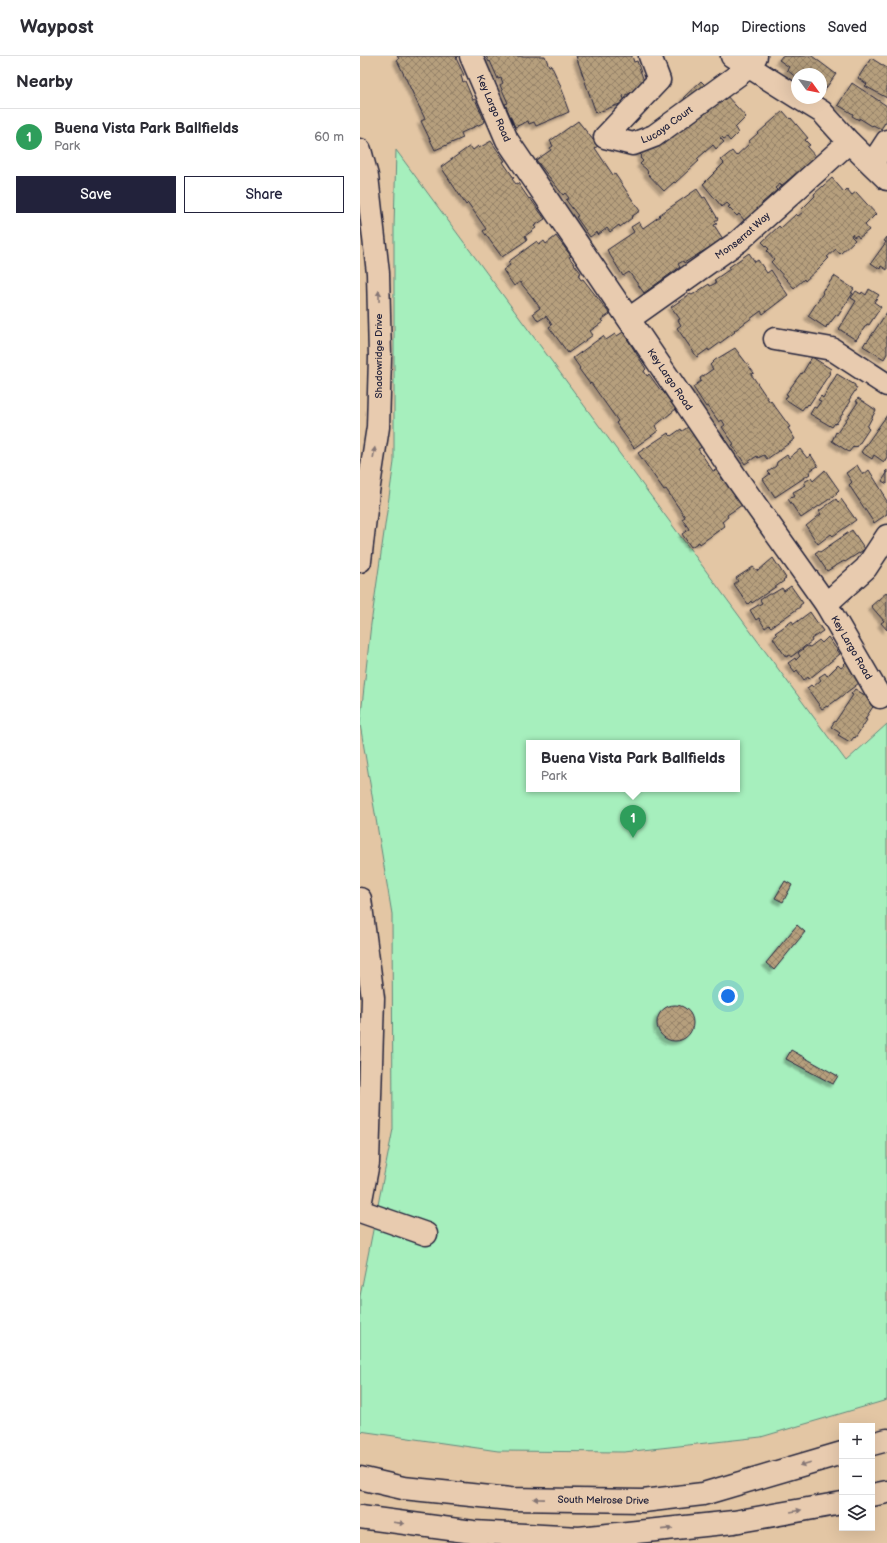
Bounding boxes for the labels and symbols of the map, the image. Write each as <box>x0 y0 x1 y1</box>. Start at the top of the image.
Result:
north arrow <box>791 68 827 104</box>
street label: Key Largo Road <box>474 73 513 144</box>
street label: Lucaya Court <box>639 104 695 146</box>
street label: Monserrat Way <box>713 209 773 262</box>
one-way arrow <box>376 289 382 302</box>
street label: Shadowridge Drive <box>373 313 385 398</box>
street label: Key Largo Road <box>645 347 695 413</box>
one-way arrow <box>371 447 377 459</box>
street label: Key Largo Road <box>828 614 875 682</box>
pin: 1 <box>620 805 646 838</box>
your location <box>718 986 738 1006</box>
one-way arrow <box>798 1461 810 1467</box>
street label: South Melrose Drive <box>557 1494 650 1507</box>
one-way arrow <box>532 1496 545 1502</box>
one-way arrow <box>790 1508 802 1514</box>
one-way arrow <box>393 1519 405 1526</box>
one-way arrow <box>661 1526 673 1532</box>

